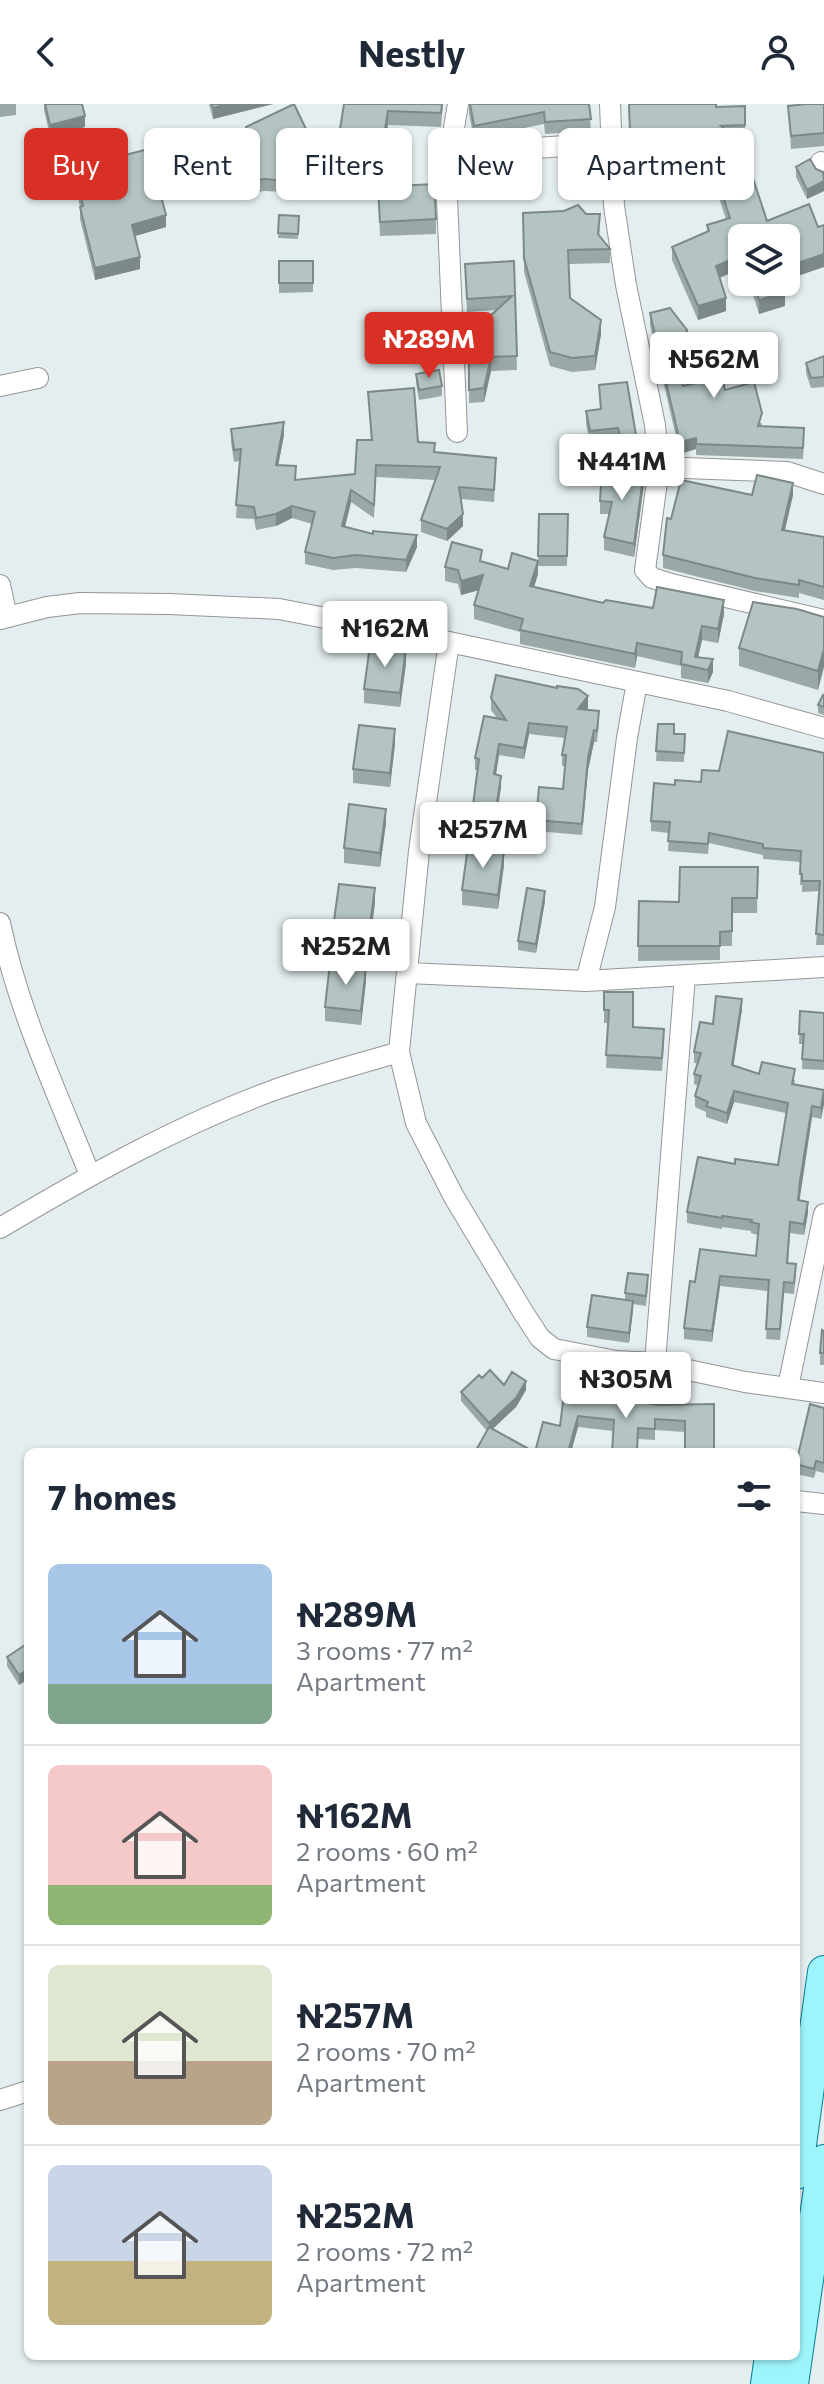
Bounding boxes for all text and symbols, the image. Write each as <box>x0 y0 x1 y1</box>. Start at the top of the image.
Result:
icon: back <box>24 30 68 74</box>
text: Nestly <box>358 30 466 74</box>
icon: person <box>756 30 800 74</box>
chip: Buy <box>24 128 128 200</box>
chip: Rent <box>144 128 260 200</box>
chip: Filters <box>276 128 412 200</box>
chip: New <box>428 128 542 200</box>
chip: Apartment <box>558 128 754 200</box>
map controls <box>728 224 800 296</box>
button: layers <box>728 224 800 296</box>
pin: ₦289M <box>373 312 485 380</box>
text: ₦289M <box>383 322 475 353</box>
pin: ₦562M <box>658 332 770 400</box>
text: ₦562M <box>668 342 760 373</box>
pin: ₦441M <box>566 434 678 502</box>
text: ₦441M <box>577 444 667 475</box>
pin: ₦162M <box>329 601 441 669</box>
text: ₦162M <box>340 611 430 642</box>
pin: ₦257M <box>427 802 539 870</box>
text: ₦257M <box>438 812 528 843</box>
pin: ₦252M <box>290 919 402 987</box>
text: ₦252M <box>301 929 391 960</box>
pin: ₦305M <box>570 1352 682 1420</box>
text: ₦305M <box>579 1362 673 1393</box>
icon: filters <box>732 1474 776 1518</box>
text: 7 homes <box>48 1475 177 1517</box>
text: ₦289M <box>296 1592 417 1634</box>
icon: home <box>112 1596 208 1692</box>
text: 3 rooms · 77 m² <box>296 1634 473 1665</box>
text: Apartment <box>296 1665 426 1696</box>
text: ₦162M <box>296 1793 412 1835</box>
icon: home <box>112 1797 208 1893</box>
text: 2 rooms · 60 m² <box>296 1835 478 1866</box>
text: Apartment <box>296 1866 426 1897</box>
text: ₦257M <box>296 1993 414 2035</box>
icon: home <box>112 1997 208 2093</box>
text: 2 rooms · 70 m² <box>296 2035 476 2066</box>
text: Apartment <box>296 2066 426 2097</box>
text: ₦252M <box>296 2193 415 2235</box>
icon: home <box>112 2197 208 2293</box>
text: 2 rooms · 72 m² <box>296 2235 473 2266</box>
text: Apartment <box>296 2266 426 2297</box>

